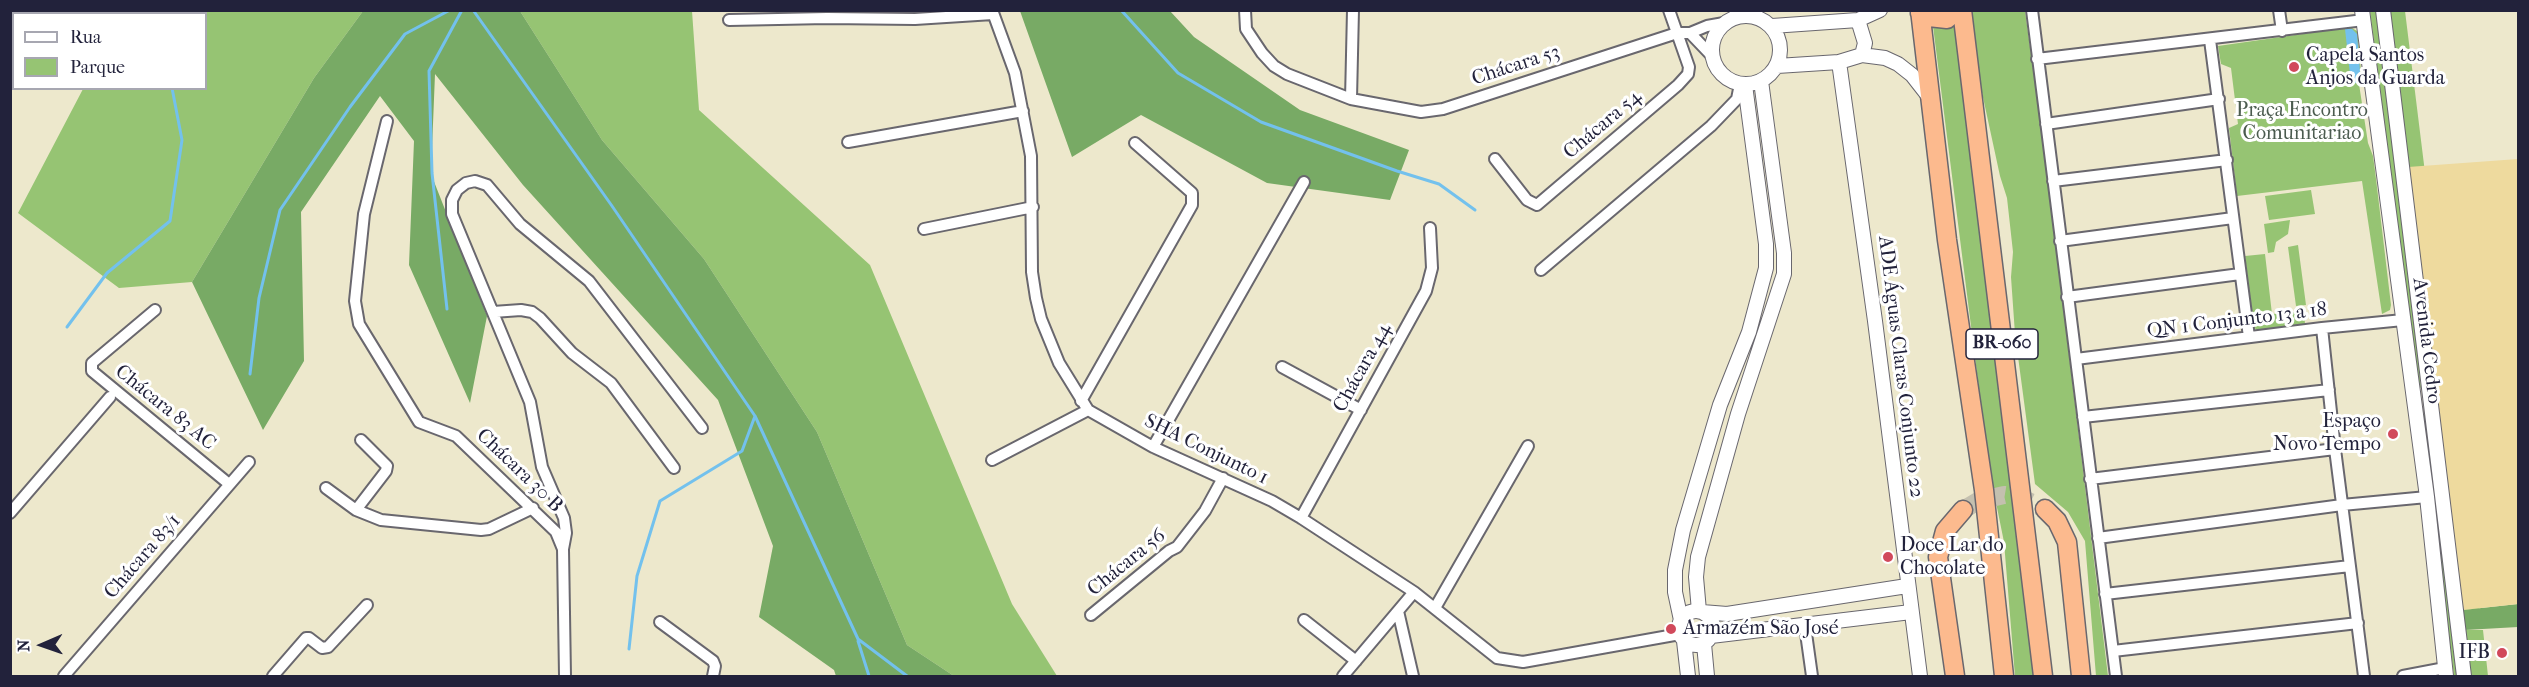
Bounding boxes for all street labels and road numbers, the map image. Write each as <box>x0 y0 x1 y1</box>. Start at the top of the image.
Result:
street label: Chácara 53 <box>1469 41 1563 91</box>
street label: Chácara 54 <box>1559 85 1647 165</box>
street label: ADE Águas Claras Conjunto 22 <box>1872 235 1928 499</box>
street label: Avenida Cedro <box>2406 277 2446 405</box>
street label: QN 1 Conjunto 13 a 18 <box>2146 298 2328 344</box>
street label: Chácara 44 <box>1329 319 1397 417</box>
road number: BR-060 <box>1966 329 2038 359</box>
street label: Chácara 83 AC <box>110 360 220 456</box>
street label: SHA Conjunto 1 <box>1140 410 1272 490</box>
street label: Chácara 30 B <box>471 424 567 518</box>
street label: Chácara 83/1 <box>100 510 186 604</box>
street label: Chácara 56 <box>1083 524 1171 602</box>

